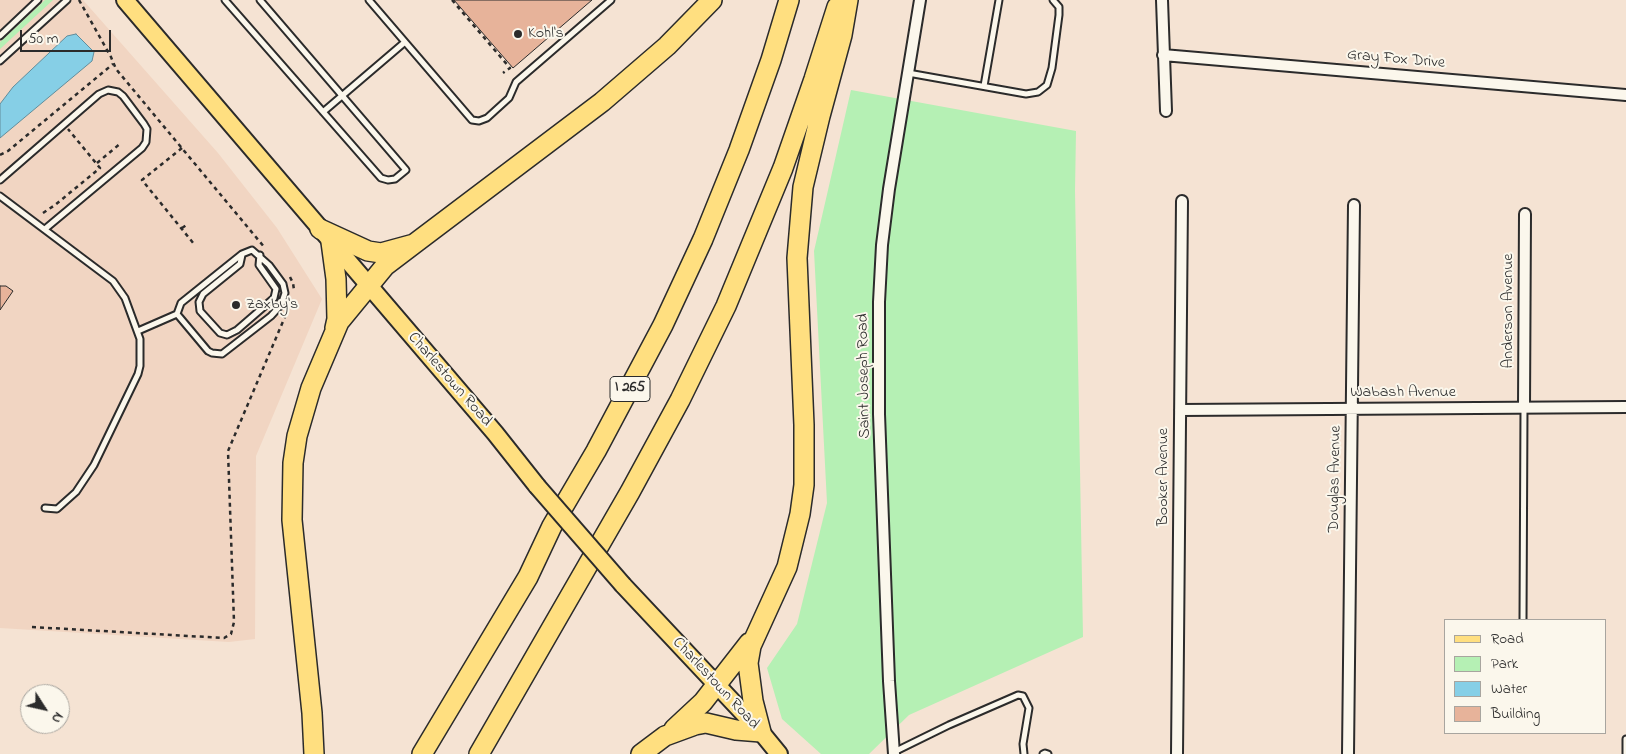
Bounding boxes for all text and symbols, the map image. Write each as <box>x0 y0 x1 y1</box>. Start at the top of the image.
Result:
scale bar <box>22 20 114 52</box>
place label: Kohl's <box>528 24 564 44</box>
text: 50 m <box>28 28 58 50</box>
marker: Kohl's <box>512 28 524 40</box>
street label: Gray Fox Drive <box>1346 46 1446 74</box>
street label: Anderson Avenue <box>1499 253 1519 369</box>
place label: Zaxby's <box>246 295 298 315</box>
marker: Zaxby's <box>230 299 242 311</box>
street label: Saint Joseph Road <box>854 313 876 439</box>
street label: Charlestown Road <box>403 329 495 431</box>
road number: I 265 <box>610 376 650 402</box>
street label: Wabash Avenue <box>1350 383 1456 403</box>
street label: Douglas Avenue <box>1325 425 1347 533</box>
street label: Booker Avenue <box>1154 428 1174 526</box>
legend <box>1444 619 1606 734</box>
text: Road <box>1491 628 1524 650</box>
street label: Charlestown Road <box>667 634 763 734</box>
text: Park <box>1491 653 1518 675</box>
text: Water <box>1491 678 1527 700</box>
north arrow <box>20 684 70 734</box>
text: Building <box>1491 703 1540 725</box>
text: N <box>46 707 68 727</box>

